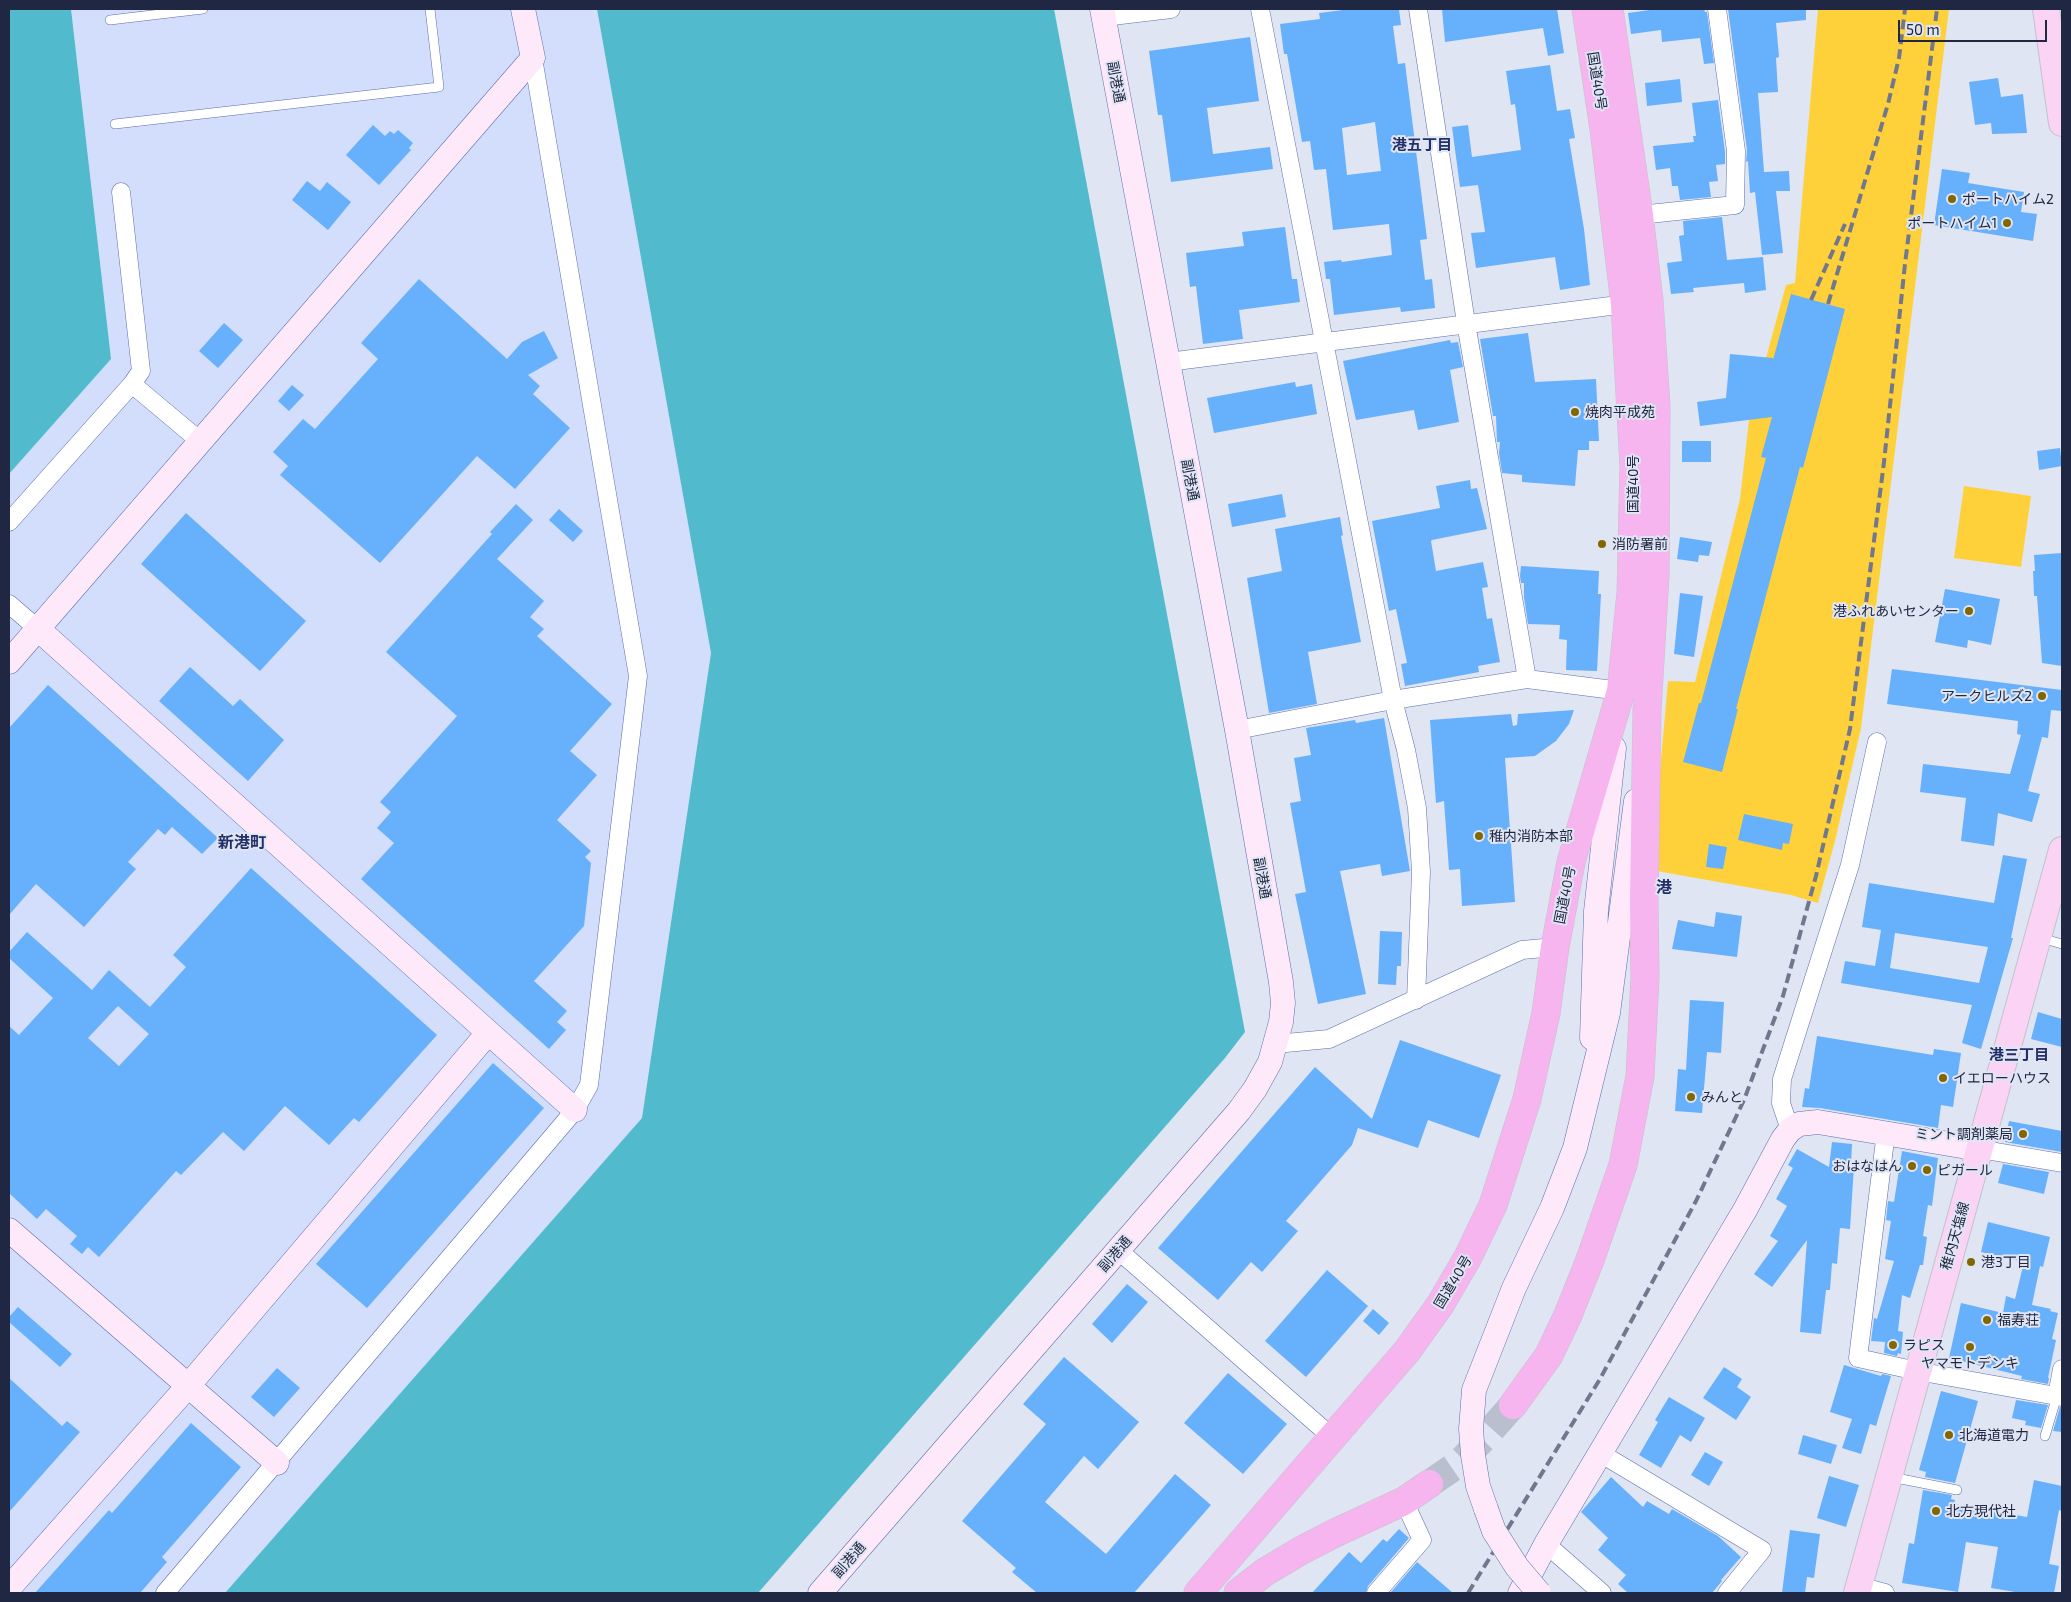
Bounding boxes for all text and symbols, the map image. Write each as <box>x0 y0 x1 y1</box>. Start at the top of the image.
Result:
scale bar <box>1901 10 2050 42</box>
text: 50 m <box>1906 20 1940 38</box>
street label: 国道40号 <box>1584 51 1610 111</box>
street label: 副港通 <box>1104 60 1128 104</box>
district label: 港五丁目 <box>1392 136 1452 154</box>
place label: ポートハイム2 <box>1962 191 2054 207</box>
marker: ポートハイム2 <box>1946 193 1958 205</box>
place label: ポートハイム1 <box>1907 215 1997 231</box>
marker: ポートハイム1 <box>2001 217 2013 229</box>
place label: 焼肉平成苑 <box>1585 404 1655 420</box>
marker: 焼肉平成苑 <box>1569 406 1581 418</box>
street label: 国道40号 <box>1625 454 1641 514</box>
street label: 副港通 <box>1178 458 1202 502</box>
place label: 消防署前 <box>1612 536 1668 552</box>
marker: 消防署前 <box>1596 538 1608 550</box>
place label: 港ふれあいセンター <box>1833 603 1959 619</box>
marker: 港ふれあいセンター <box>1963 605 1975 617</box>
place label: アークヒルズ2 <box>1941 688 2032 704</box>
marker: アークヒルズ2 <box>2036 690 2048 702</box>
place label: 稚内消防本部 <box>1489 828 1573 844</box>
marker: 稚内消防本部 <box>1473 830 1485 842</box>
district label: 新港町 <box>218 833 266 853</box>
street label: 副港通 <box>1250 856 1274 900</box>
street label: 国道40号 <box>1551 864 1579 926</box>
district label: 港 <box>1656 878 1672 898</box>
district label: 港三丁目 <box>1989 1046 2049 1064</box>
place label: イエローハウス <box>1953 1070 2051 1086</box>
marker: イエローハウス <box>1937 1072 1949 1084</box>
place label: みんと <box>1701 1089 1743 1105</box>
marker: みんと <box>1685 1091 1697 1103</box>
place label: ミント調剤薬局 <box>1915 1126 2013 1142</box>
marker: ミント調剤薬局 <box>2017 1128 2029 1140</box>
place label: おはなはん <box>1832 1158 1902 1174</box>
marker: おはなはん <box>1906 1160 1918 1172</box>
place label: ピガール <box>1937 1162 1993 1178</box>
marker: ピガール <box>1921 1164 1933 1176</box>
street label: 稚内天塩線 <box>1937 1200 1973 1272</box>
street label: 副港通 <box>1095 1233 1135 1275</box>
street label: 国道40号 <box>1431 1252 1475 1312</box>
place label: 港3丁目 <box>1981 1254 2031 1270</box>
marker: 港3丁目 <box>1965 1256 1977 1268</box>
place label: 福寿荘 <box>1997 1312 2039 1328</box>
marker: 福寿荘 <box>1981 1314 1993 1326</box>
place label: ラピス <box>1903 1337 1945 1353</box>
marker: ラピス <box>1887 1339 1899 1351</box>
marker: ヤマモトデンキ <box>1964 1341 1976 1353</box>
place label: ヤマモトデンキ <box>1921 1355 2019 1371</box>
place label: 北海道電力 <box>1959 1427 2029 1443</box>
marker: 北海道電力 <box>1943 1429 1955 1441</box>
place label: 北方現代社 <box>1946 1503 2016 1519</box>
marker: 北方現代社 <box>1930 1505 1942 1517</box>
street label: 副港通 <box>829 1539 869 1581</box>

